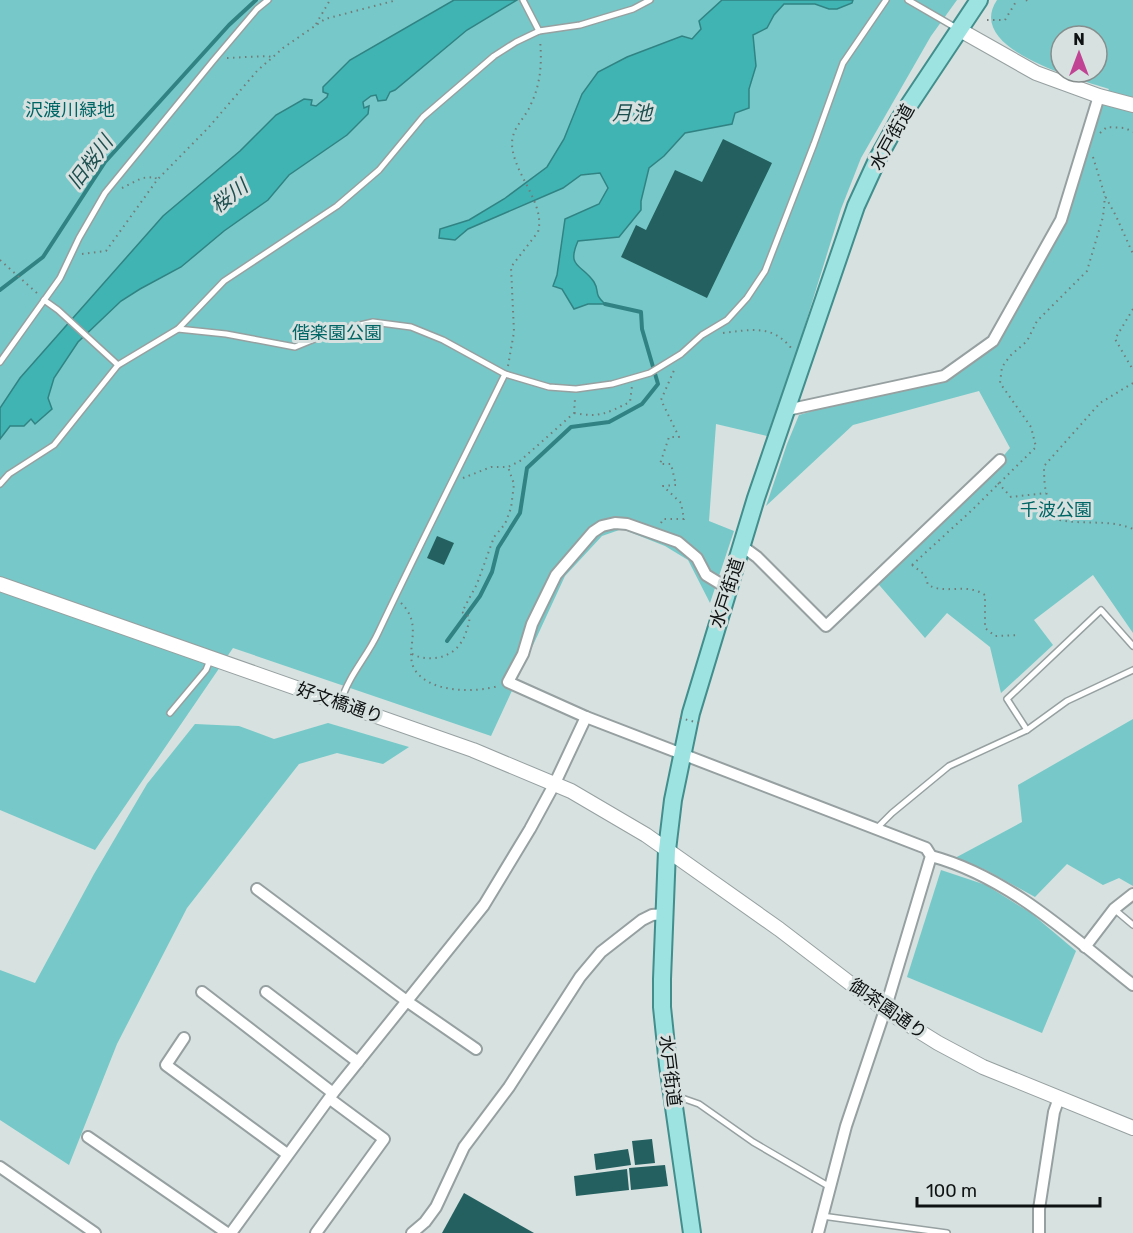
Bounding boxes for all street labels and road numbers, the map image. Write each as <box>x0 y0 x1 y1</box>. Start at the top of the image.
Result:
street label: 水戸街道 <box>865 100 919 174</box>
street label: 水戸街道 <box>705 555 749 631</box>
street label: 好文橋通り <box>294 678 386 728</box>
street label: 御茶園通り <box>845 974 931 1044</box>
street label: 水戸街道 <box>655 1034 685 1108</box>

